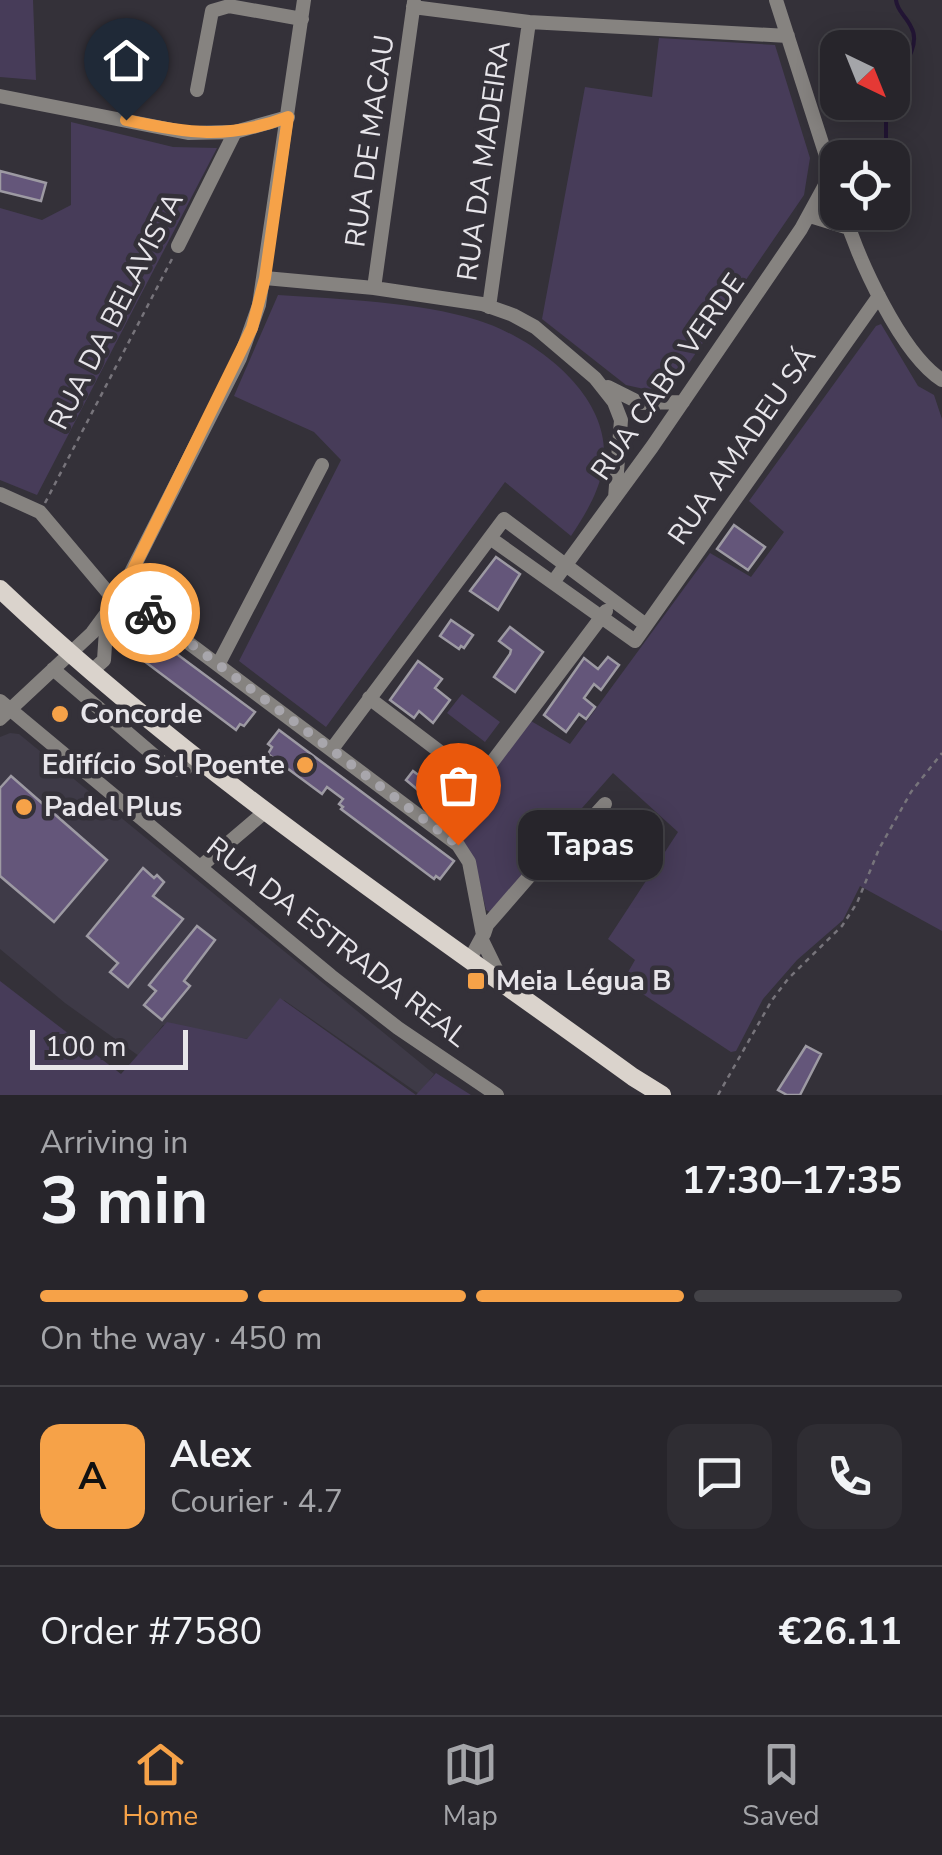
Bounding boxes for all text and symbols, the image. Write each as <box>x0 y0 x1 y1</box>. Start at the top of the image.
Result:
pin <box>84 18 169 121</box>
north arrow <box>820 30 910 120</box>
map controls <box>820 30 910 230</box>
street label: RUA DE MACAU <box>336 32 404 250</box>
icon: home <box>99 33 154 88</box>
street label: RUA DA MADEIRA <box>448 38 520 284</box>
button: locate <box>820 140 910 230</box>
street label: RUA DA BELAVISTA <box>40 186 192 436</box>
street label: RUA CABO VERDE <box>582 266 754 488</box>
street label: RUA AMADEU SÁ <box>659 339 825 553</box>
courier <box>100 563 200 663</box>
icon: bike <box>123 586 178 641</box>
place label: Concorde <box>80 695 202 733</box>
marker: Concorde <box>49 703 71 725</box>
pin <box>416 743 501 846</box>
place label: Edifício Sol Poente <box>42 746 285 784</box>
marker: Edifício Sol Poente <box>294 754 316 776</box>
icon: bag <box>431 758 486 813</box>
place label: Padel Plus <box>44 788 182 826</box>
marker: Padel Plus <box>13 796 35 818</box>
callout: Tapas <box>518 810 663 880</box>
text: Tapas <box>547 823 634 866</box>
street label: RUA DA ESTRADA REAL <box>199 828 475 1056</box>
place label: Meia Légua B <box>496 962 672 1000</box>
marker: Meia Légua B <box>465 970 487 992</box>
scale bar <box>30 1025 188 1070</box>
text: 100 m <box>45 1028 127 1066</box>
text: Arriving in <box>40 1121 188 1164</box>
text: 17:30–17:35 <box>682 1155 902 1206</box>
text: 3 min <box>40 1157 208 1246</box>
text: On the way · 450 m <box>40 1317 322 1360</box>
button: chat <box>667 1424 772 1529</box>
button: phone <box>797 1424 902 1529</box>
text: Alex <box>170 1429 251 1480</box>
text: A <box>78 1451 107 1502</box>
text: Courier · 4.7 <box>170 1480 343 1523</box>
text: Order #7580 <box>40 1606 262 1657</box>
text: €26.11 <box>779 1606 902 1657</box>
tab: Home <box>122 1737 198 1835</box>
tab: Map <box>443 1737 498 1835</box>
tab: Saved <box>742 1737 820 1835</box>

